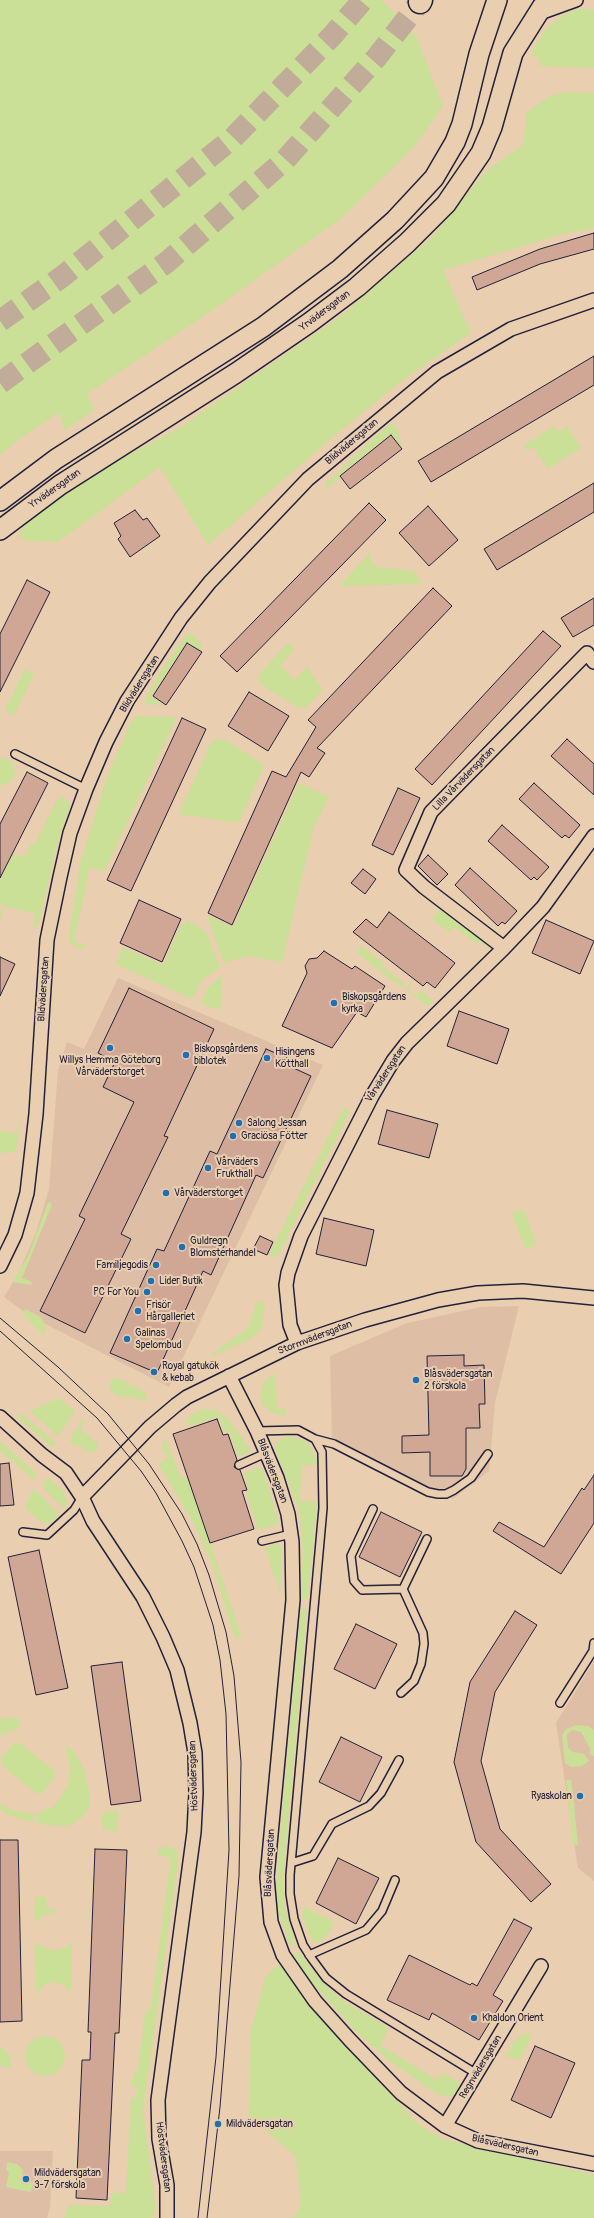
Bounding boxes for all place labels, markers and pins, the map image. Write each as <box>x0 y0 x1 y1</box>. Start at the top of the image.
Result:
place label: Biskopsgårdens kyrka <box>342 991 406 1014</box>
marker: Biskopsgårdens kyrka <box>329 998 339 1008</box>
marker: Willys Hemma Göteborg Vårväderstorget <box>105 1043 115 1053</box>
place label: Biskopsgårdens biblotek <box>194 1043 258 1066</box>
place label: Hisingens Kötthall <box>275 1046 315 1070</box>
marker: Biskopsgårdens biblotek <box>181 1050 191 1060</box>
marker: Hisingens Kötthall <box>262 1053 272 1063</box>
place label: Willys Hemma Göteborg Vårväderstorget <box>59 1054 161 1078</box>
place label: Salong Jessan <box>247 1117 307 1129</box>
marker: Salong Jessan <box>234 1118 244 1128</box>
place label: Graciösa Fötter <box>241 1130 308 1142</box>
marker: Graciösa Fötter <box>228 1131 238 1141</box>
place label: Vårväders Frukthall <box>216 1156 258 1180</box>
marker: Vårväders Frukthall <box>203 1163 213 1173</box>
place label: Vårväderstorget <box>174 1187 243 1199</box>
marker: Vårväderstorget <box>161 1188 171 1198</box>
place label: Guldregn Blomsterhandel <box>190 1235 256 1258</box>
marker: Guldregn Blomsterhandel <box>177 1242 187 1252</box>
place label: Familjegodis <box>96 1259 148 1271</box>
marker: Familjegodis <box>151 1260 161 1270</box>
place label: Lider Butik <box>159 1275 203 1287</box>
marker: Lider Butik <box>146 1276 156 1286</box>
place label: PC For You <box>93 1286 139 1298</box>
marker: PC For You <box>142 1287 152 1297</box>
place label: Frisör Hårgalleriet <box>146 1299 195 1322</box>
marker: Frisör Hårgalleriet <box>133 1306 143 1316</box>
place label: Galinas Spelombud <box>135 1327 182 1350</box>
marker: Galinas Spelombud <box>122 1334 132 1344</box>
place label: Royal gatukök & kebab <box>162 1360 219 1384</box>
marker: Royal gatukök & kebab <box>149 1367 159 1377</box>
place label: Blåsvädersgatan 2 förskola <box>424 1368 492 1392</box>
marker: Blåsvädersgatan 2 förskola <box>411 1375 421 1385</box>
place label: Ryaskolan <box>531 1790 572 1802</box>
marker: Ryaskolan <box>575 1791 585 1801</box>
place label: Khaldon Orient <box>482 2012 544 2024</box>
marker: Khaldon Orient <box>469 2013 479 2023</box>
place label: Mildvädersgatan <box>226 2118 293 2130</box>
marker: Mildvädersgatan <box>213 2119 223 2129</box>
place label: Mildvädersgatan 3-7 förskola <box>34 2167 101 2190</box>
marker: Mildvädersgatan 3-7 förskola <box>21 2174 31 2184</box>

